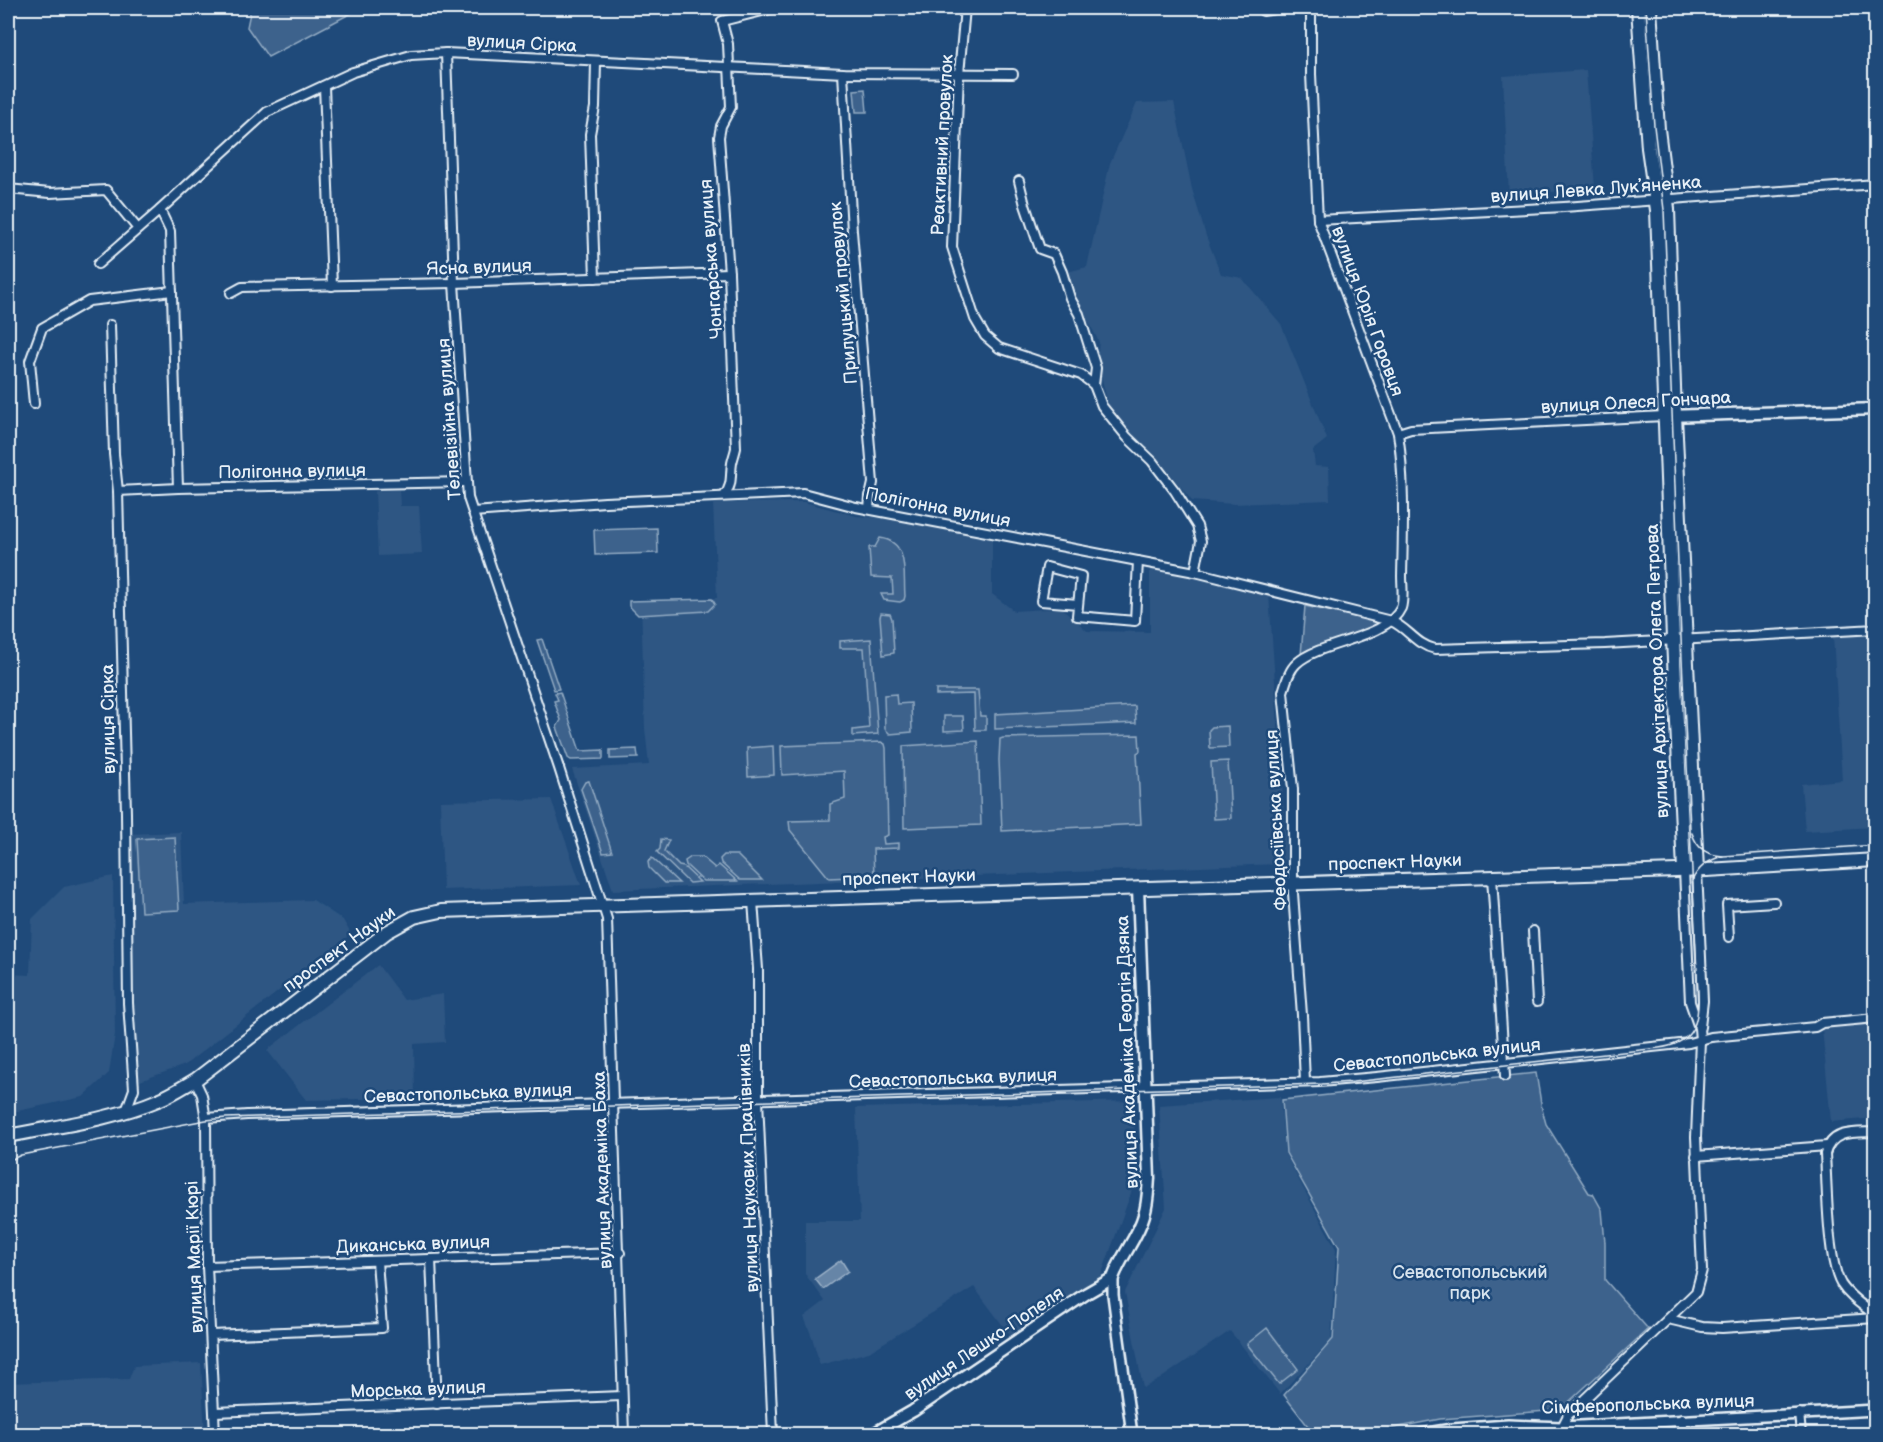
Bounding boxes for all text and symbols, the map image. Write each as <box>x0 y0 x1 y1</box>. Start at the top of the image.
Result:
street label: вулиця Сірка <box>466 30 578 57</box>
street label: Реактивний провулок <box>927 53 958 236</box>
street label: вулиця Левка Лукʼяненка <box>1490 172 1702 207</box>
street label: Чонгарська вулиця <box>695 178 728 340</box>
street label: Прилуцький провулок <box>825 200 862 385</box>
street label: вулиця Юрія Горовця <box>1327 223 1408 399</box>
street label: Ясна вулиця <box>426 255 532 280</box>
street label: Телевізійна вулиця <box>433 337 466 501</box>
street label: вулиця Олеся Гончара <box>1540 387 1732 418</box>
street label: Полігонна вулиця <box>218 460 366 483</box>
street label: Полігонна вулиця <box>863 483 1012 532</box>
street label: вулиця Архітектора Олега Петрова <box>1642 523 1673 819</box>
street label: вулиця Сірка <box>97 663 120 774</box>
street label: Феодосіївська вулиця <box>1261 729 1292 911</box>
street label: проспект Науки <box>1328 850 1462 875</box>
street label: проспект Науки <box>842 865 976 890</box>
street label: проспект Науки <box>279 902 400 997</box>
street label: вулиця Академіка Георгія Дзяка <box>1112 915 1143 1189</box>
street label: Севастопольська вулиця <box>1332 1034 1542 1077</box>
street label: вулиця Наукових Працівників <box>734 1043 763 1293</box>
street label: Севастопольська вулиця <box>849 1064 1058 1093</box>
street label: вулиця Академіка Баха <box>589 1070 616 1269</box>
street label: Севастопольська вулиця <box>364 1079 573 1108</box>
street label: вулиця Марії Кюрі <box>181 1180 208 1334</box>
street label: Диканська вулиця <box>336 1231 490 1258</box>
park label: Севастопольський парк <box>1393 1262 1547 1304</box>
street label: вулиця Лешко-Попеля <box>901 1282 1068 1405</box>
street label: Морська вулиця <box>350 1377 486 1402</box>
street label: Сімферопольська вулиця <box>1541 1390 1755 1419</box>

